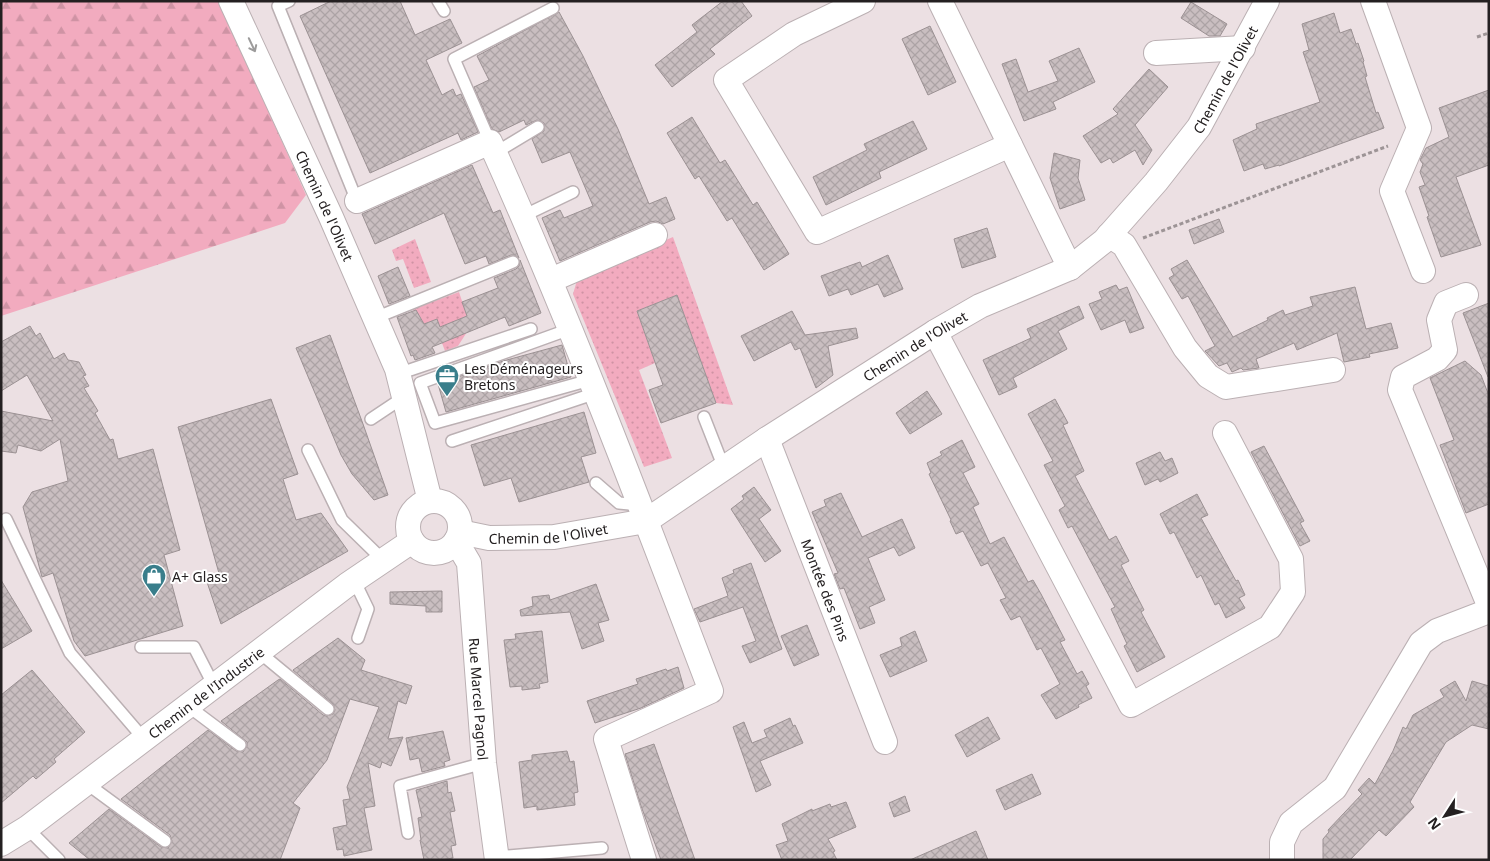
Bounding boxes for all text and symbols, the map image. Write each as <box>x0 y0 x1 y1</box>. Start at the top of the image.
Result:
street label: Chemin de l'Olivet <box>1188 22 1261 137</box>
one-way arrow <box>247 38 257 53</box>
street label: Chemin de l'Olivet <box>292 147 358 264</box>
street label: Chemin de l'Olivet <box>859 306 970 385</box>
place label: Les Déménageurs Bretons <box>464 359 583 394</box>
office icon: Les Déménageurs Bretons <box>434 363 460 397</box>
street label: Chemin de l'Olivet <box>488 518 609 548</box>
street label: Montée des Pins <box>797 536 854 644</box>
shop icon: A+ Glass <box>141 563 167 597</box>
place label: A+ Glass <box>172 567 228 586</box>
street label: Rue Marcel Pagnol <box>465 637 493 761</box>
street label: Chemin de l'Industrie <box>144 642 268 743</box>
north arrow <box>1420 791 1470 841</box>
text: N <box>1423 814 1445 834</box>

